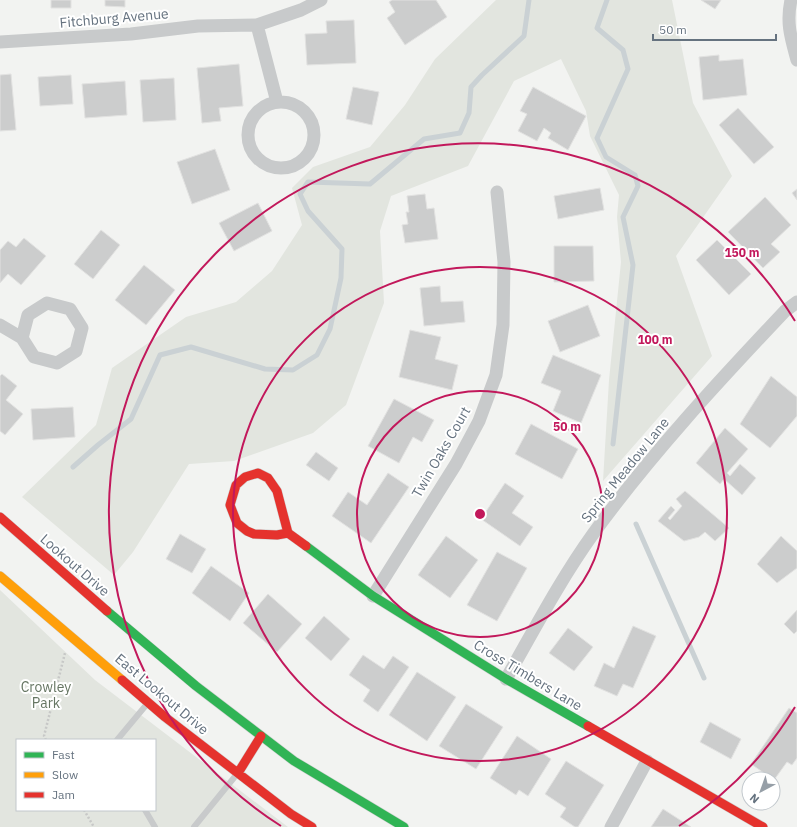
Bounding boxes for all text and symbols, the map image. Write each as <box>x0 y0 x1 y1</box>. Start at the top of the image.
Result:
street label: Fitchburg Avenue <box>59 4 170 32</box>
scale bar <box>653 16 776 42</box>
text: 50 m <box>659 22 687 37</box>
text: 150 m <box>724 245 760 260</box>
text: 100 m <box>637 332 673 347</box>
street label: Twin Oaks Court <box>408 403 474 501</box>
street label: Spring Meadow Lane <box>577 414 673 526</box>
text: 50 m <box>553 419 581 434</box>
centre of rings <box>473 507 487 521</box>
street label: Lookout Drive <box>37 530 114 600</box>
street label: Cross Timbers Lane <box>470 636 586 715</box>
street label: East Lookout Drive <box>111 650 213 739</box>
park label: Crowley Park <box>21 678 71 712</box>
legend <box>16 739 156 811</box>
text: Fast <box>52 747 75 762</box>
text: Slow <box>52 767 78 782</box>
north arrow <box>741 771 781 811</box>
text: Jam <box>52 787 75 802</box>
text: N <box>747 791 762 806</box>

